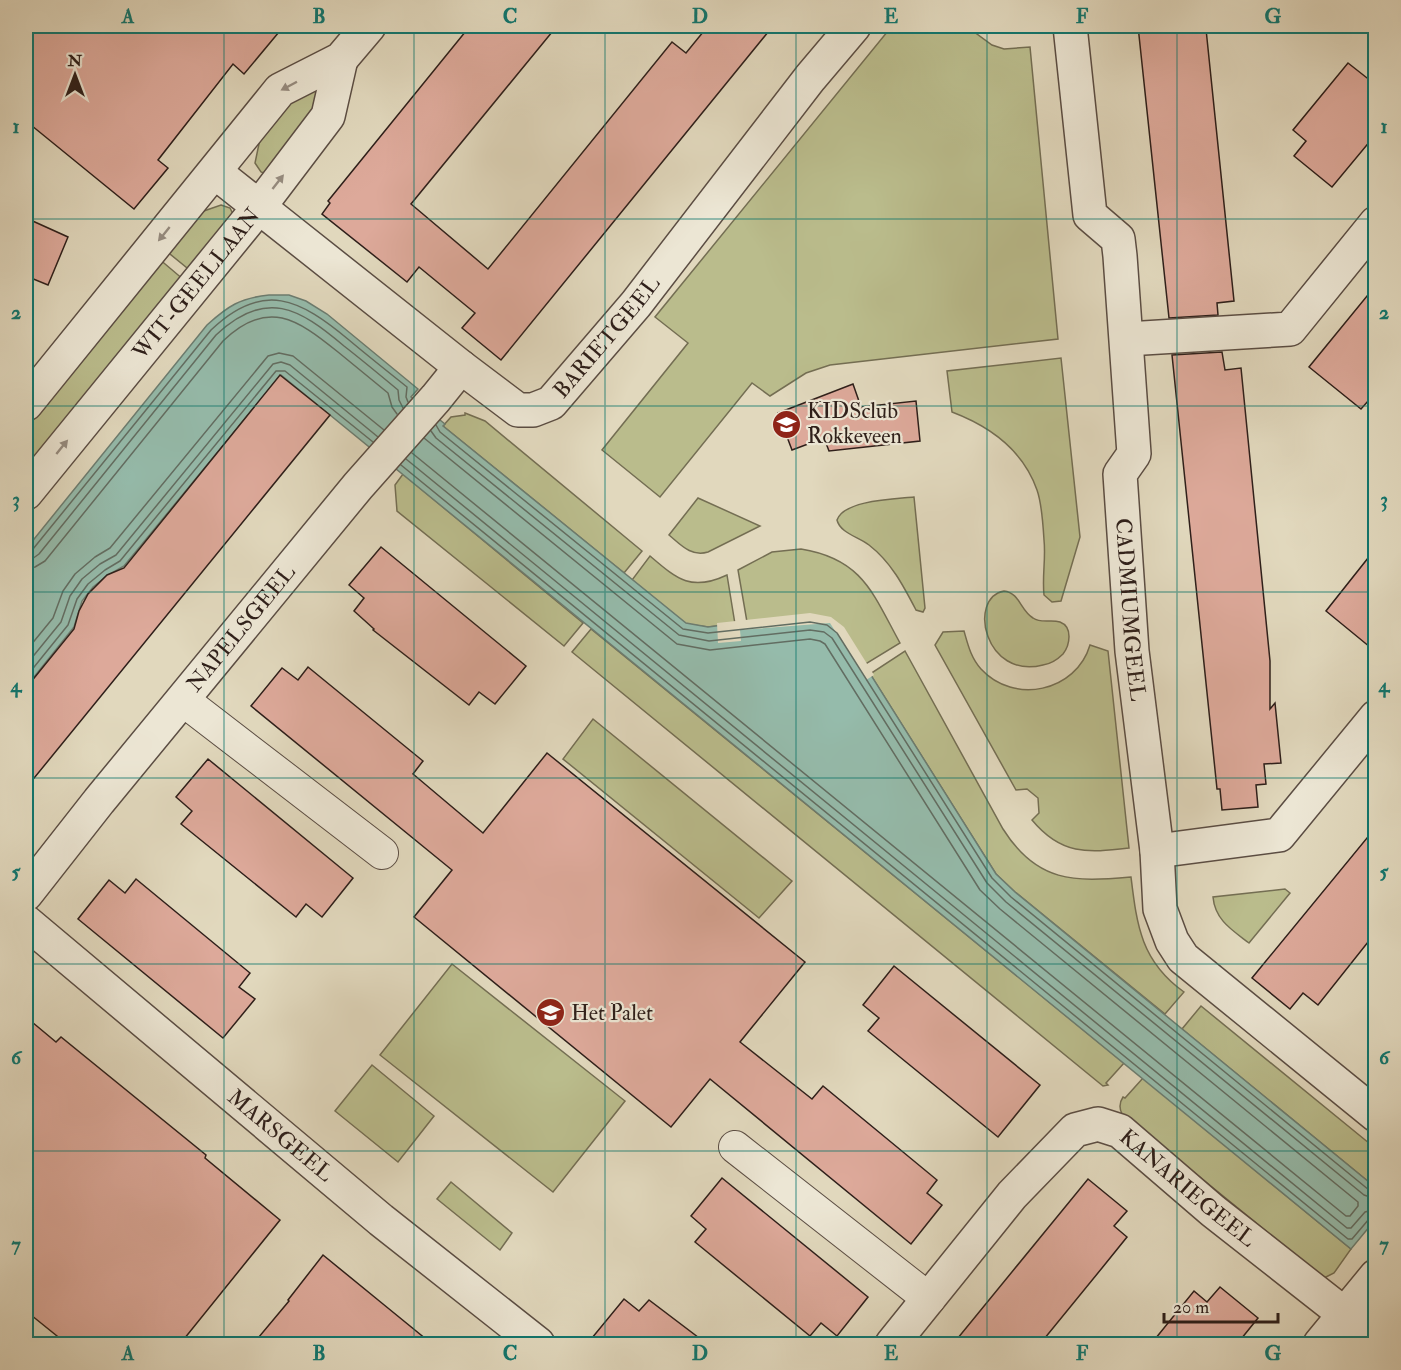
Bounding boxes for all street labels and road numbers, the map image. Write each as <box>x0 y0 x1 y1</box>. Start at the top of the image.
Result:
street label: WIT-GEELLAAN <box>126 202 267 366</box>
street label: BARIETGEEL <box>547 270 666 404</box>
street label: CADMIUMGEEL <box>1109 517 1152 703</box>
street label: NAPELSGEEL <box>181 559 302 697</box>
street label: MARSGEEL <box>222 1083 339 1188</box>
street label: KANARIEGEEL <box>1114 1123 1261 1253</box>

